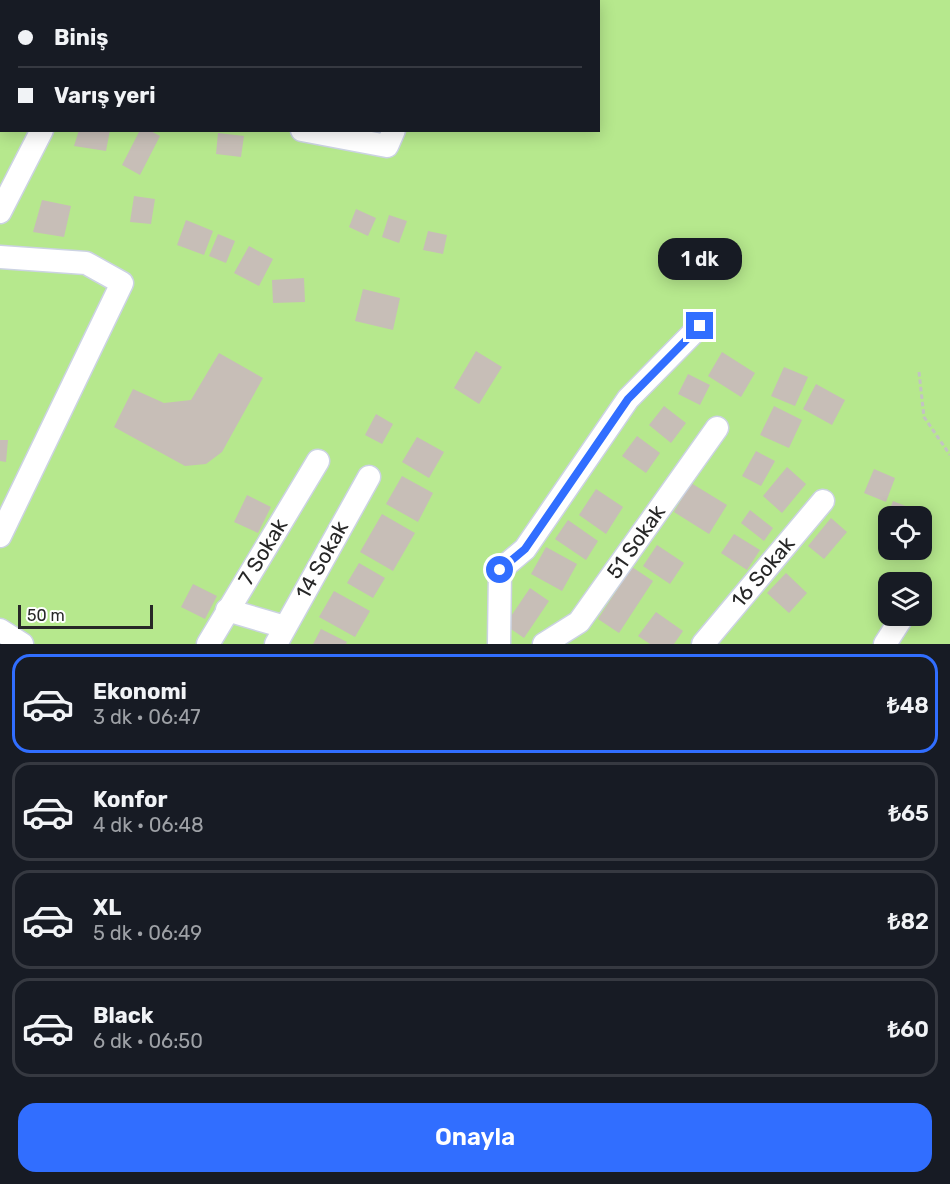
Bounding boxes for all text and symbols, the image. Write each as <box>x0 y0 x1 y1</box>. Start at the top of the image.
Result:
text: Biniş <box>54 24 108 51</box>
text: Varış yeri <box>54 82 156 109</box>
callout: 1 dk <box>658 239 742 281</box>
text: 1 dk <box>681 247 719 271</box>
route end <box>686 312 713 339</box>
street label: 51 Sokak <box>601 500 670 583</box>
map controls <box>878 506 932 626</box>
button: locate <box>878 506 932 560</box>
street label: 7 Sokak <box>233 513 292 590</box>
street label: 14 Sokak <box>290 516 353 603</box>
street label: 16 Sokak <box>726 531 800 612</box>
route start <box>486 556 513 583</box>
button: layers <box>878 572 932 626</box>
scale bar <box>18 602 153 630</box>
text: 50 m <box>27 606 65 625</box>
icon: car <box>21 677 75 731</box>
text: Ekonomi <box>93 678 187 705</box>
text: ₺48 <box>887 692 929 719</box>
text: 3 dk · 06:47 <box>93 705 201 729</box>
icon: car <box>21 785 75 839</box>
text: Konfor <box>93 786 167 813</box>
text: ₺65 <box>888 800 929 827</box>
text: 4 dk · 06:48 <box>93 813 204 837</box>
icon: car <box>21 893 75 947</box>
text: XL <box>93 894 121 921</box>
text: ₺82 <box>888 908 929 935</box>
text: 5 dk · 06:49 <box>93 921 202 945</box>
icon: car <box>21 1001 75 1055</box>
text: Black <box>93 1002 154 1029</box>
text: ₺60 <box>888 1016 929 1043</box>
text: 6 dk · 06:50 <box>93 1029 203 1053</box>
button: Onayla <box>18 1103 932 1172</box>

